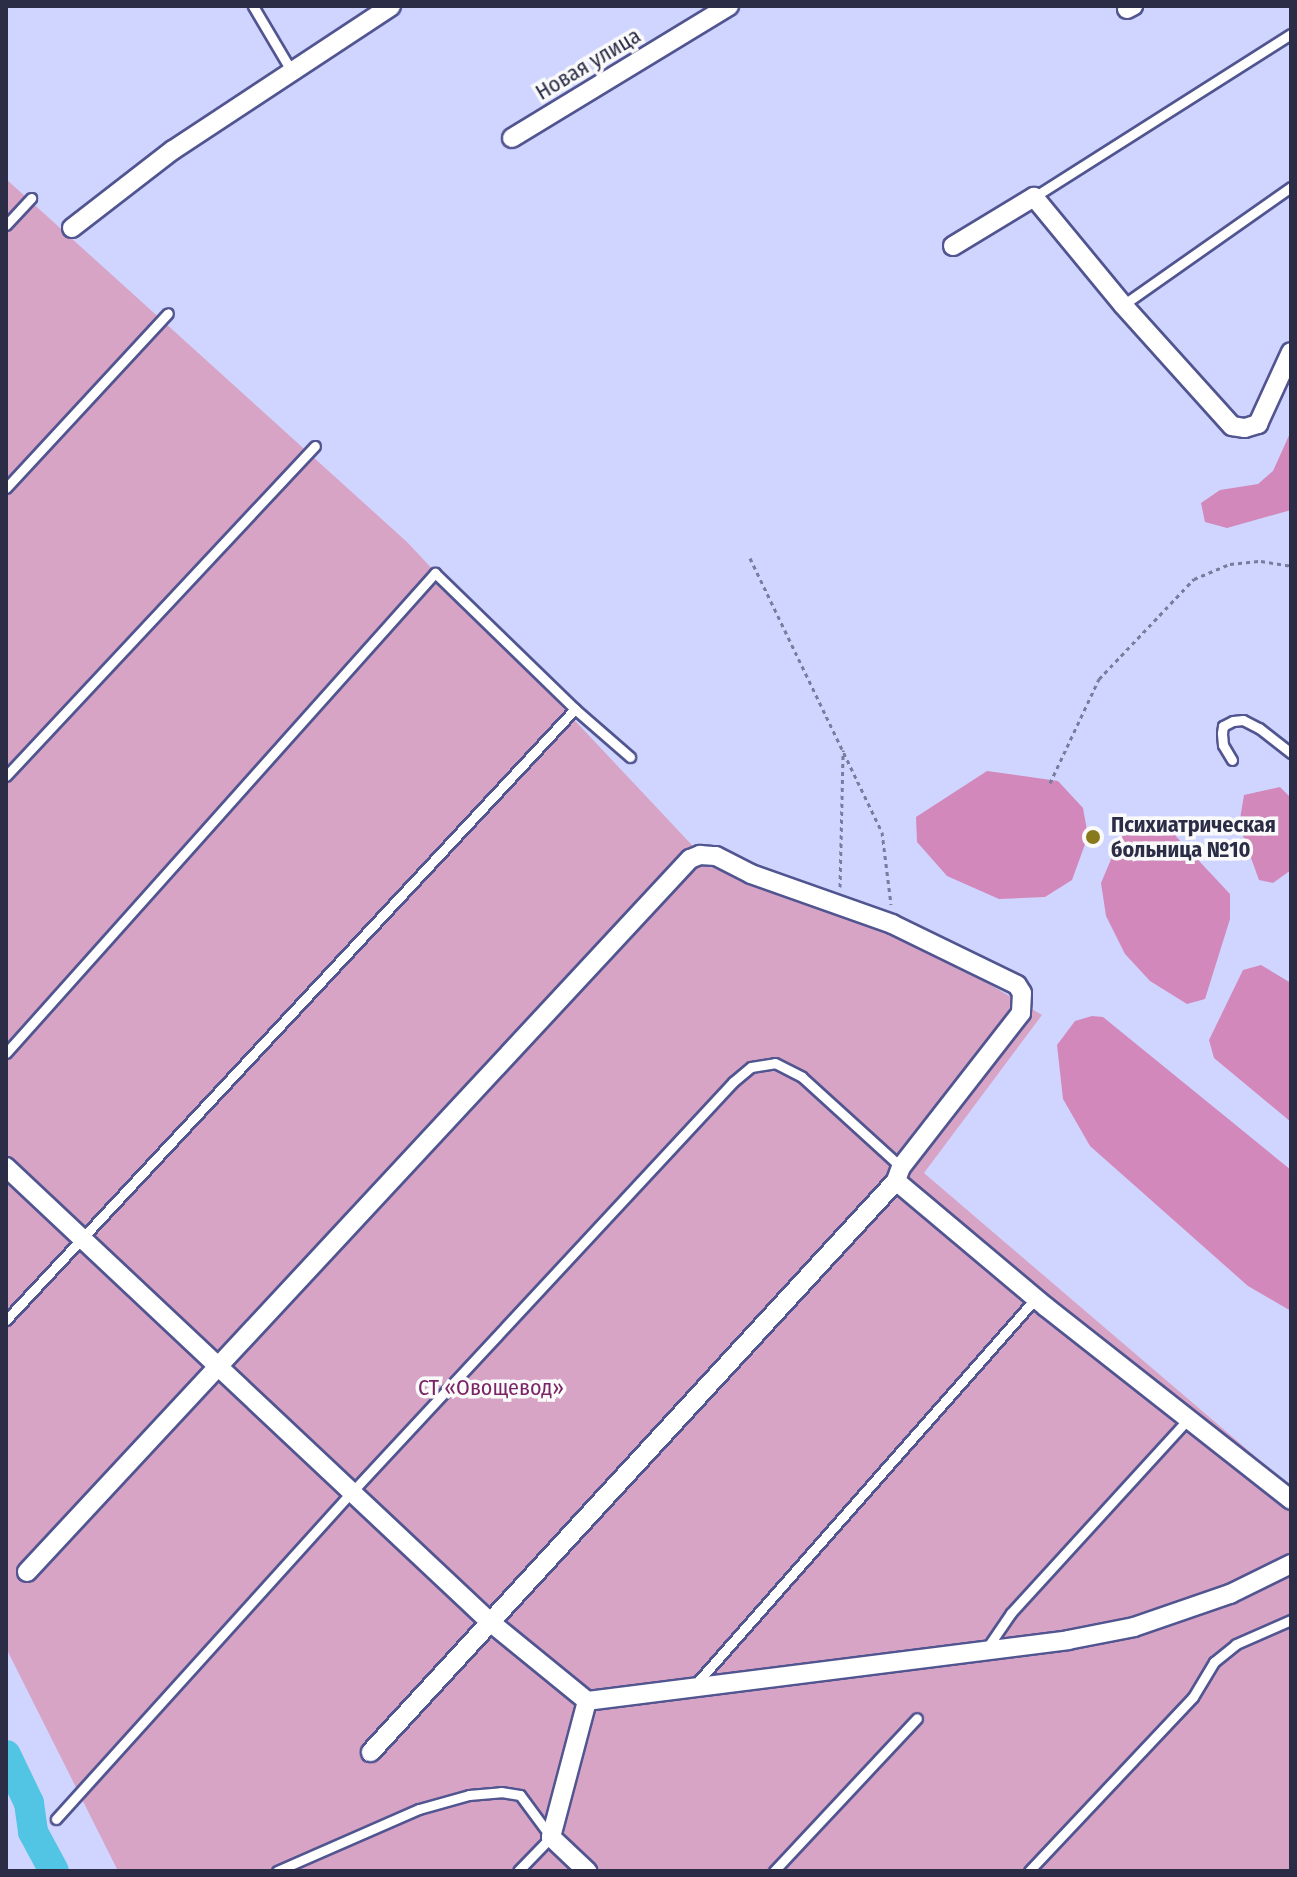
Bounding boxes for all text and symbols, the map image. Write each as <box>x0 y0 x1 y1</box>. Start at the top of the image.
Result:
street label: Новая улица <box>531 22 645 106</box>
place label: Психиатрическая больница №10 <box>1111 811 1276 862</box>
marker: Психиатрическая больница №10 <box>1082 826 1104 848</box>
park label: СТ «Овощевод» <box>418 1375 564 1401</box>

